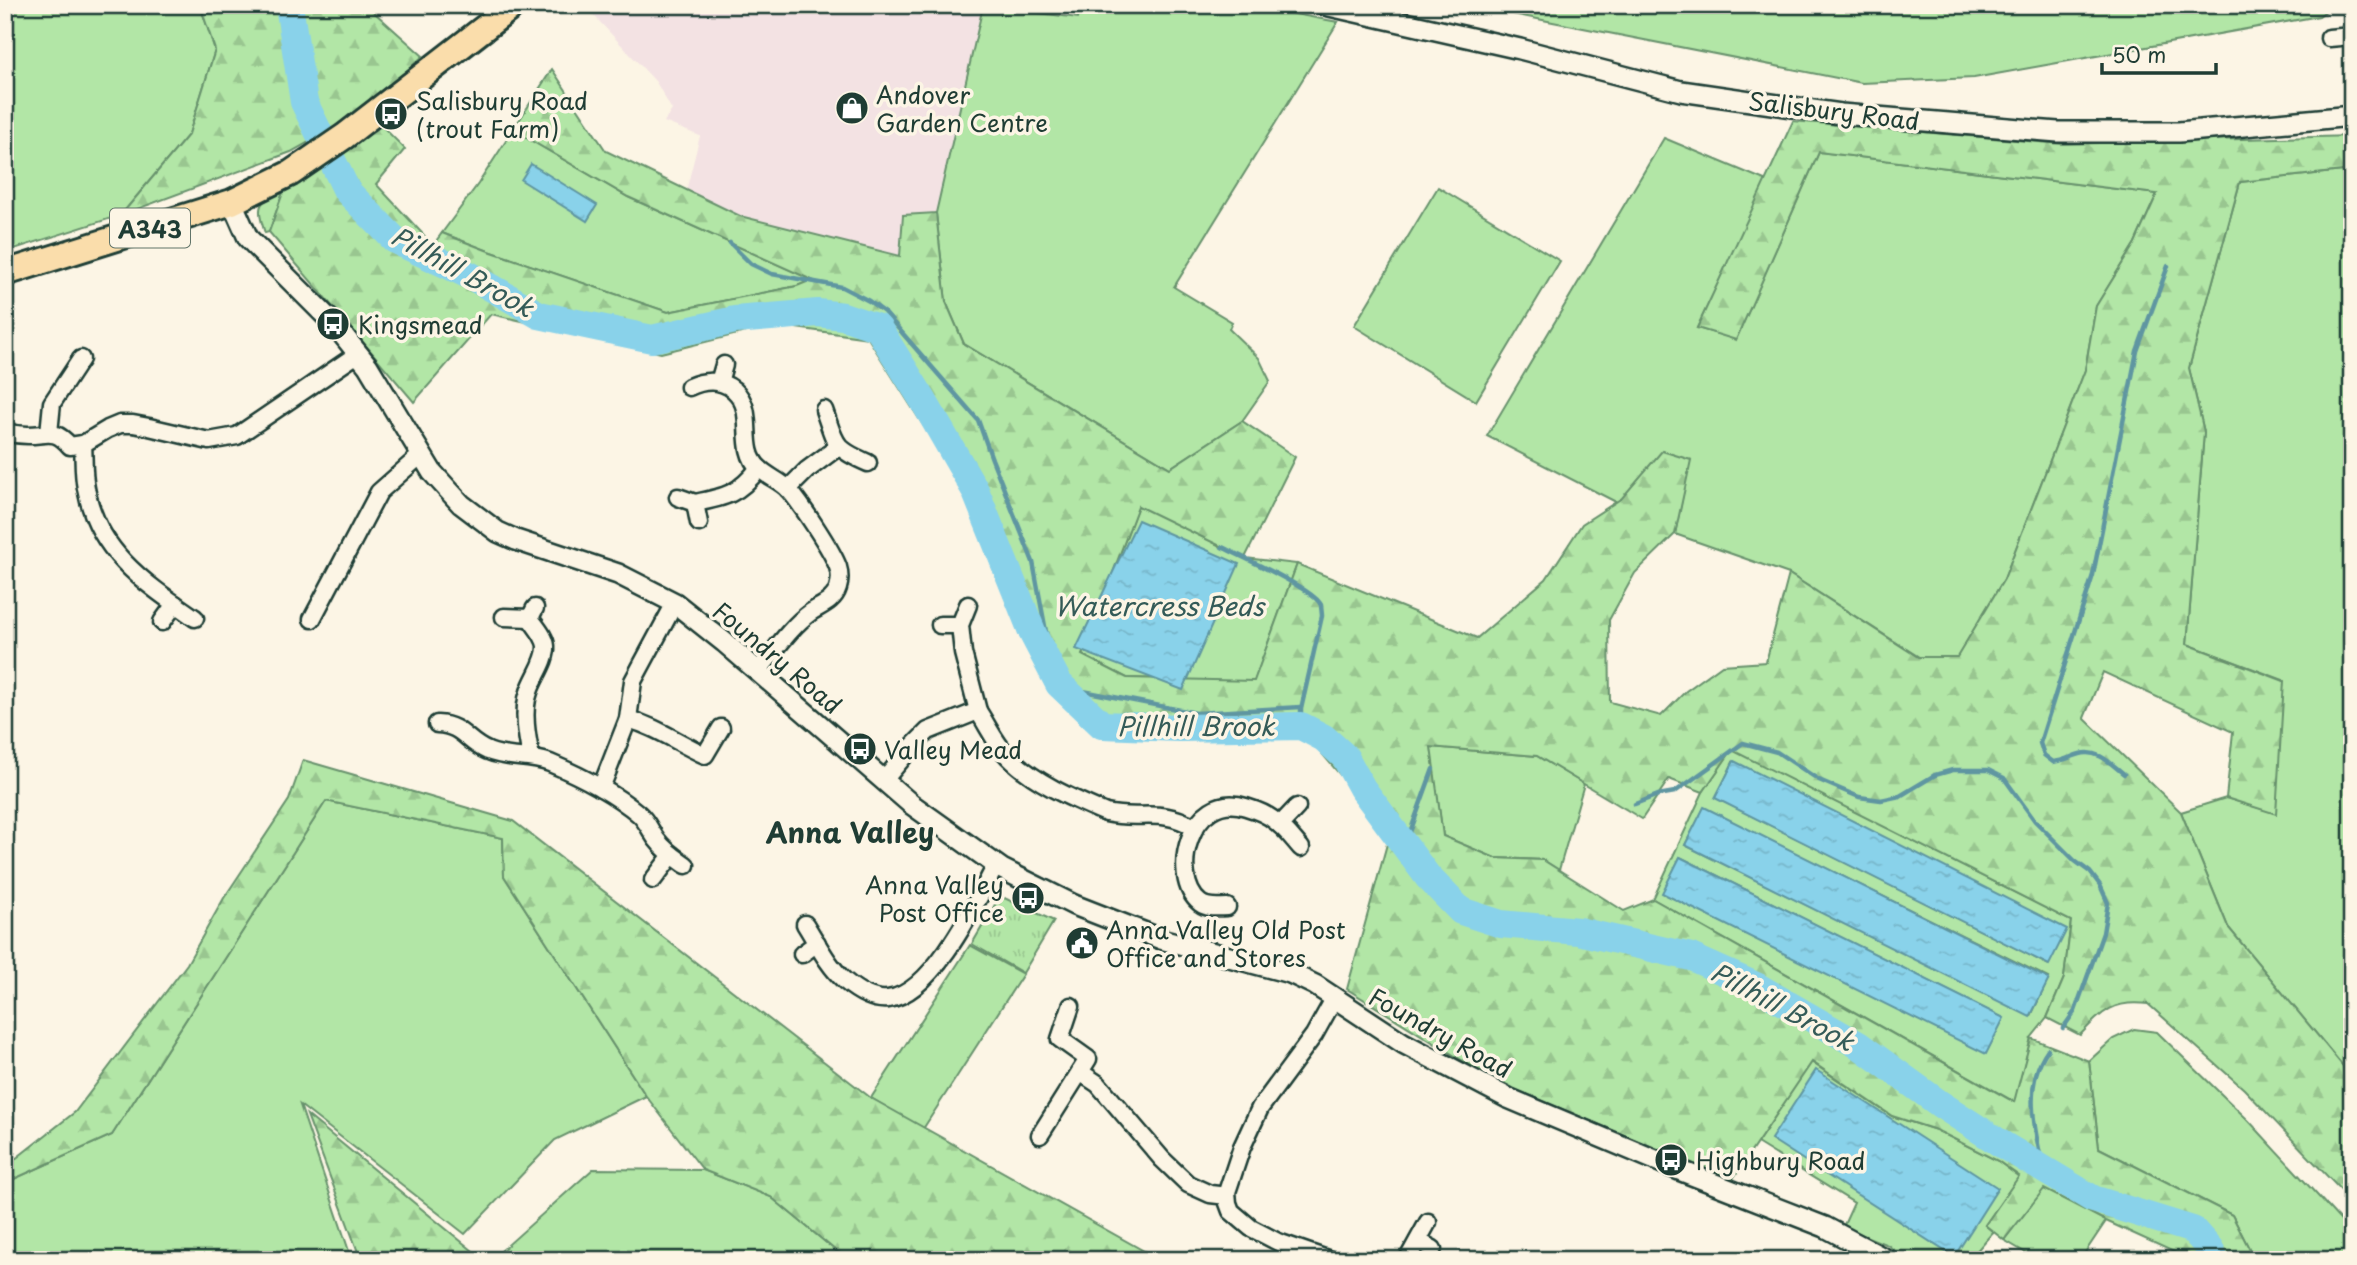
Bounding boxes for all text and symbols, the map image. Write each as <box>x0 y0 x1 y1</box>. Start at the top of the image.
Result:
scale bar <box>2102 32 2215 76</box>
text: 50 m <box>2112 38 2166 70</box>
place label: Andover Garden Centre <box>876 76 1048 140</box>
place label: Salisbury Road (trout Farm) <box>416 82 588 146</box>
street label: Salisbury Road <box>1746 82 1922 138</box>
shop icon: Andover Garden Centre <box>833 89 871 127</box>
bus stop icon: Salisbury Road (trout Farm) <box>372 95 410 133</box>
road number: A343 <box>110 208 190 247</box>
water label: Pillhill Brook <box>385 216 542 327</box>
bus stop icon: Kingsmead <box>314 305 352 343</box>
place label: Kingsmead <box>358 306 483 342</box>
water label: Watercress Beds <box>1054 586 1266 625</box>
street label: Foundry Road <box>706 592 850 722</box>
water label: Pillhill Brook <box>1117 706 1276 745</box>
bus stop icon: Valley Mead <box>841 730 879 768</box>
place label: Valley Mead <box>884 731 1022 767</box>
district label: Anna Valley <box>765 810 934 853</box>
place label: Anna Valley Post Office <box>865 866 1004 930</box>
bus stop icon: Anna Valley Post Office <box>1009 879 1047 917</box>
place label: Anna Valley Old Post Office and Stores <box>1106 911 1346 975</box>
public building icon: Anna Valley Old Post Office and Stores <box>1063 924 1101 962</box>
water label: Pillhill Brook <box>1704 952 1863 1061</box>
street label: Foundry Road <box>1363 978 1519 1086</box>
bus stop icon: Highbury Road <box>1652 1141 1690 1179</box>
place label: Highbury Road <box>1696 1142 1865 1178</box>

